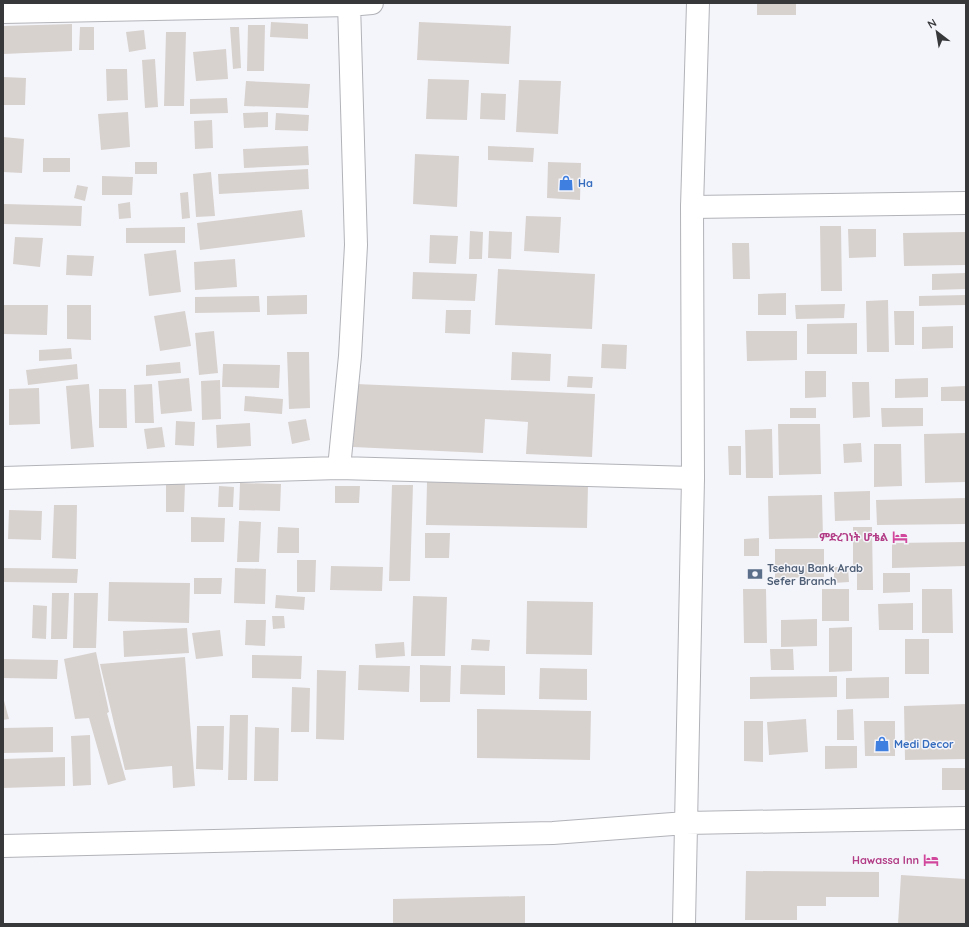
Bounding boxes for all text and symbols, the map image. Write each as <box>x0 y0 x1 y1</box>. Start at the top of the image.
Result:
north arrow <box>917 12 957 52</box>
text: N <box>925 15 939 32</box>
shop icon: Ha <box>557 174 575 192</box>
place label: Ha <box>578 176 593 190</box>
hotel icon: ምድረገነት ሆቴል <box>891 528 909 546</box>
place label: ምድረገነት ሆቴል <box>819 530 888 544</box>
place label: Tsehay Bank Arab Sefer Branch <box>767 561 863 588</box>
bank icon: Tsehay Bank Arab Sefer Branch <box>746 565 764 583</box>
shop icon: Medi Decor <box>873 735 891 753</box>
place label: Medi Decor <box>894 737 954 751</box>
hotel icon: Hawassa Inn <box>922 851 940 869</box>
place label: Hawassa Inn <box>852 853 919 867</box>

